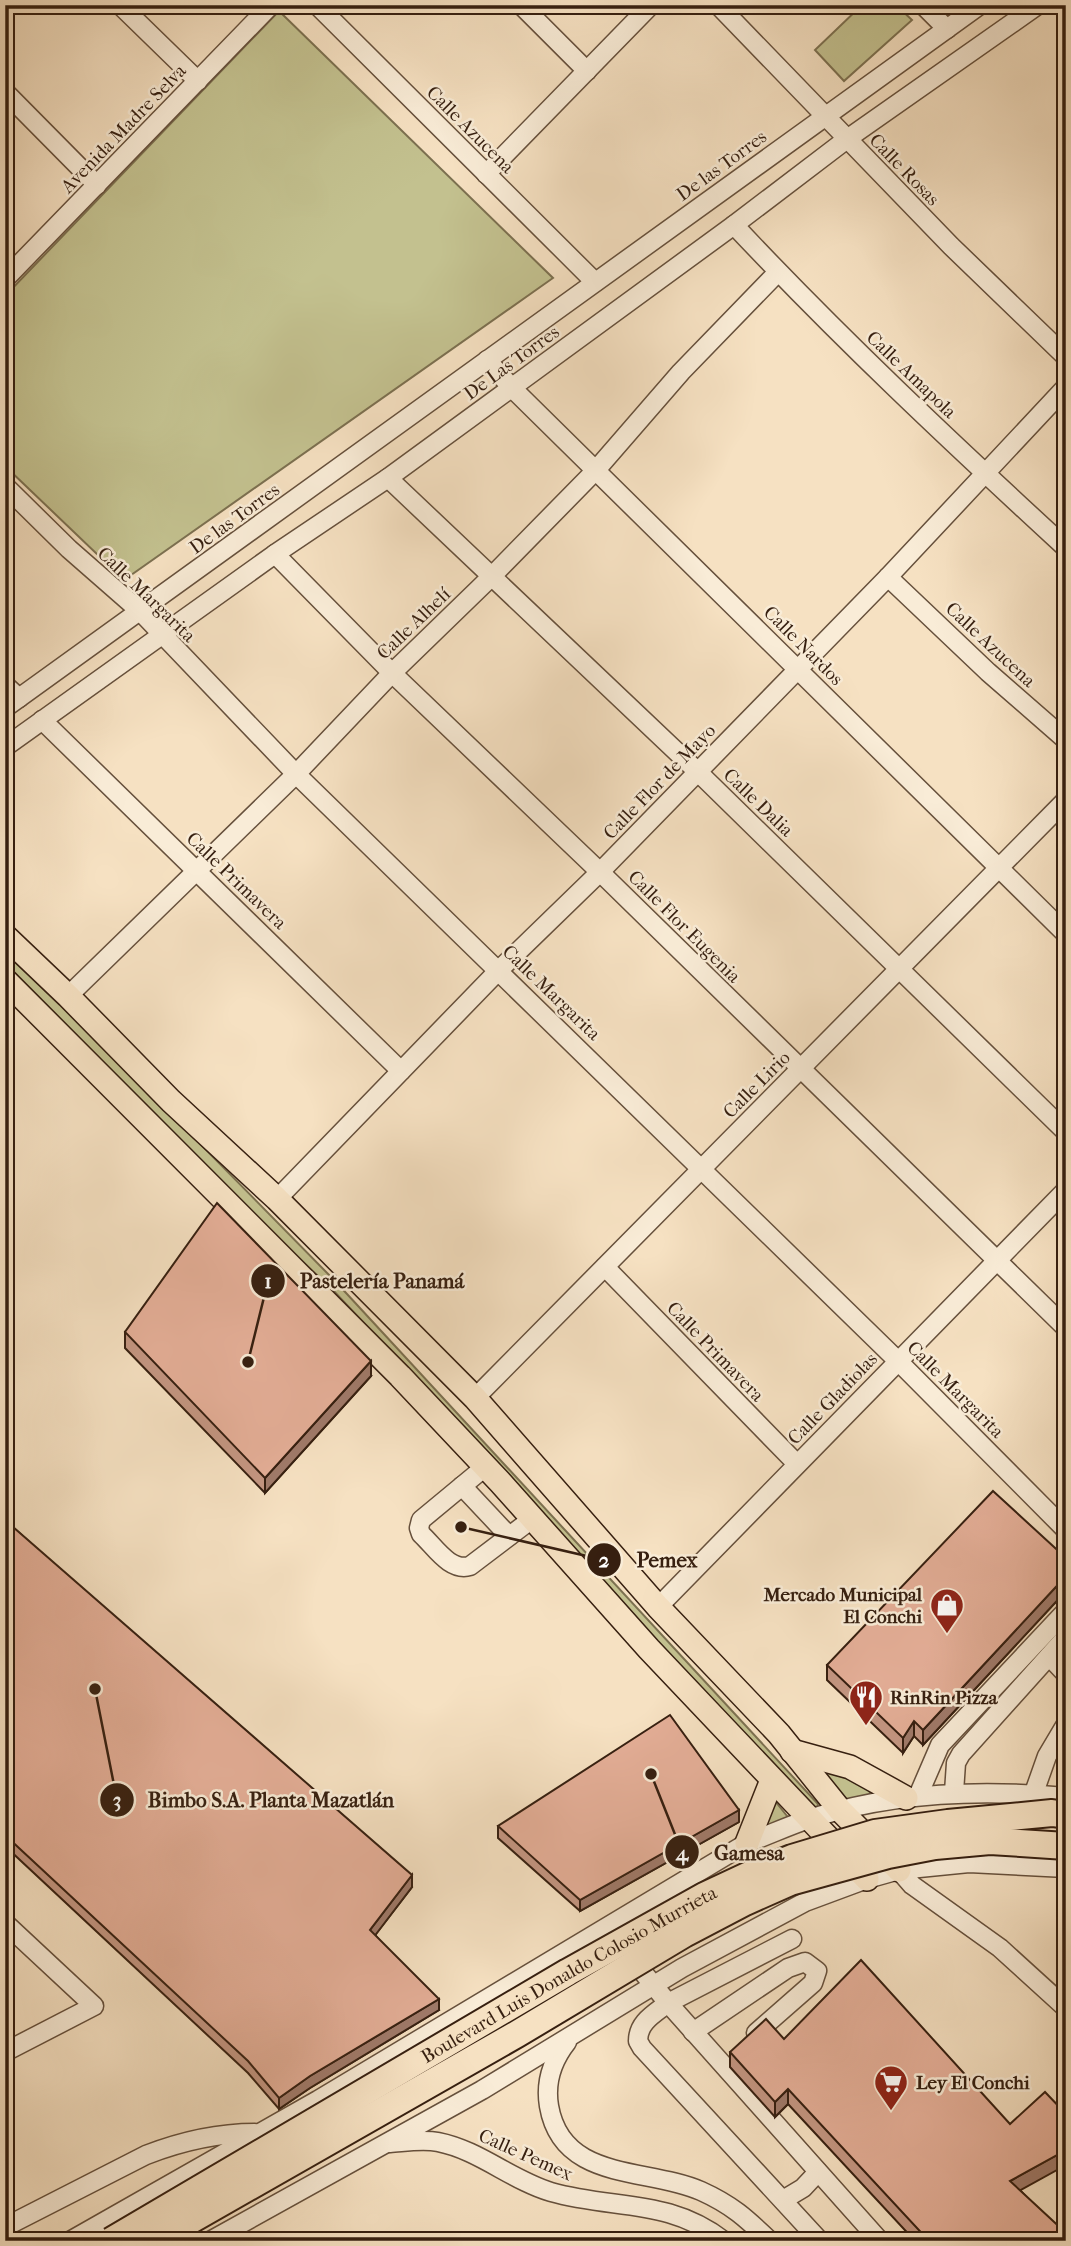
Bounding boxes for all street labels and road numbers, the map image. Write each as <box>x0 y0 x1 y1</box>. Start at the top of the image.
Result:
street label: Avenida Madre Selva <box>56 60 191 198</box>
street label: Calle Azucena <box>422 81 519 178</box>
street label: De las Torres <box>672 126 771 206</box>
street label: Calle Rosas <box>865 129 944 210</box>
street label: De Las Torres <box>460 321 564 405</box>
street label: Calle Amapola <box>862 326 961 423</box>
street label: De las Torres <box>185 479 284 559</box>
street label: Calle Margarita <box>93 542 200 647</box>
street label: Calle Alhelí <box>372 583 455 664</box>
street label: Calle Azucena <box>941 598 1040 692</box>
street label: Calle Nardos <box>759 601 848 690</box>
street label: Calle Flor de Mayo <box>599 719 721 844</box>
street label: Calle Dalia <box>719 764 798 841</box>
street label: Calle Primavera <box>182 828 291 934</box>
street label: Calle Flor Eugenia <box>624 866 745 988</box>
street label: Calle Margarita <box>498 940 605 1045</box>
street label: Calle Lirio <box>719 1046 795 1123</box>
street label: Calle Primavera <box>662 1297 769 1406</box>
street label: Calle Margarita <box>902 1337 1008 1443</box>
street label: Calle Gladiolas <box>783 1348 882 1449</box>
street label: Boulevard Luis Donaldo Colosio Murrieta <box>417 1882 721 2068</box>
street label: Calle Pemex <box>475 2124 576 2185</box>

